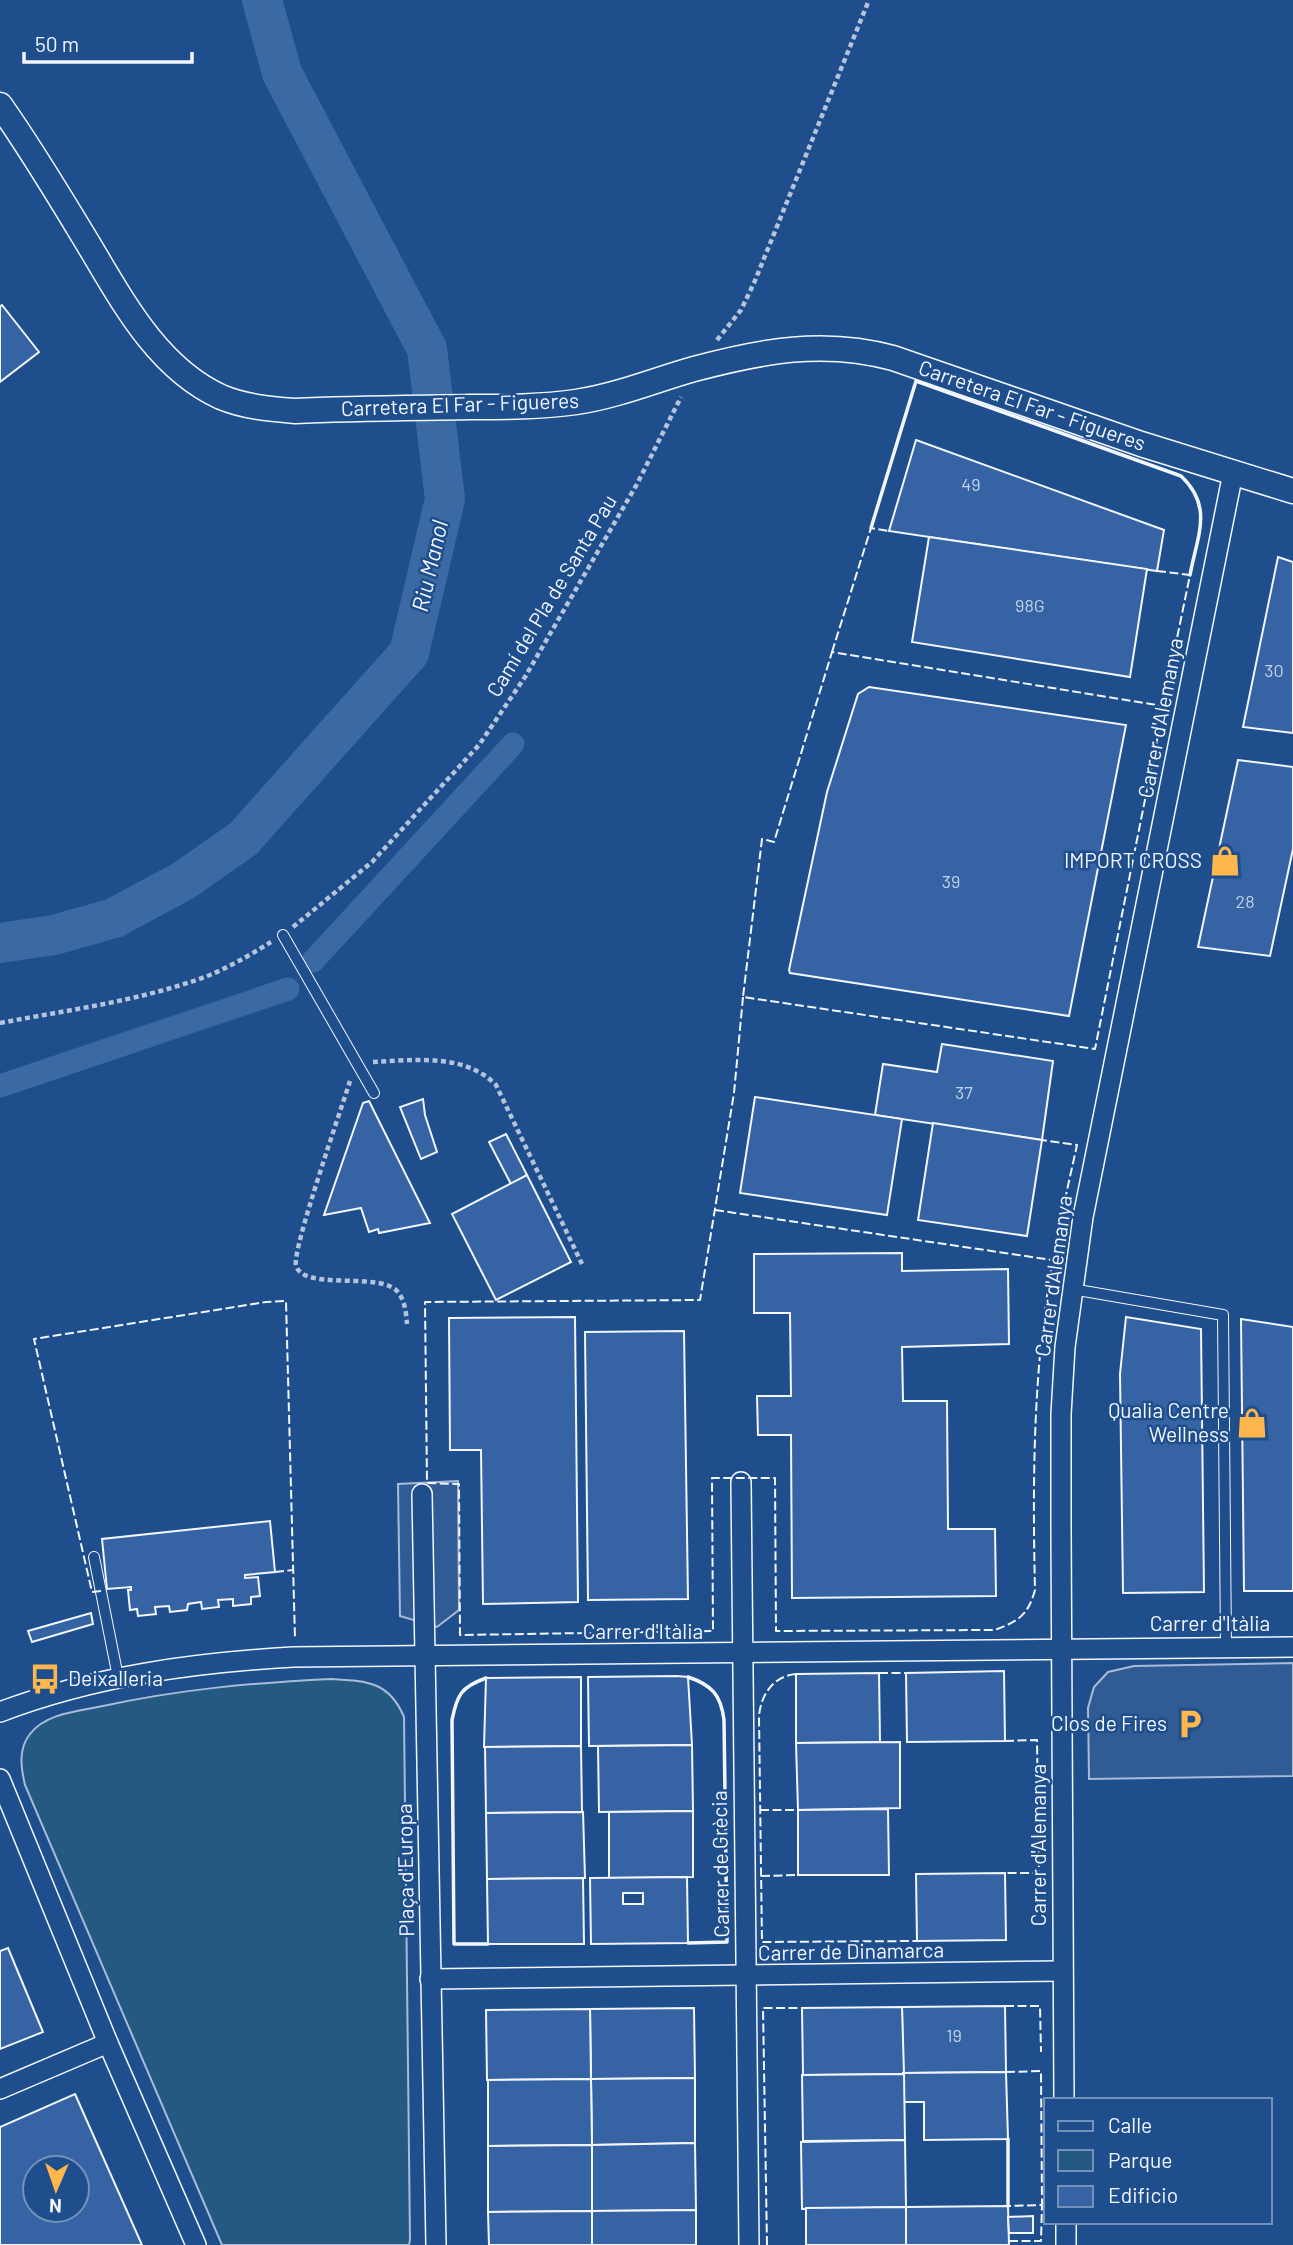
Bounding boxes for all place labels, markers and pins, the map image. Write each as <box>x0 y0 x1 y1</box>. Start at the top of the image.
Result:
shop icon: IMPORT CROSS <box>1208 844 1242 878</box>
place label: IMPORT CROSS <box>1064 847 1202 872</box>
place label: Qualia Centre Wellness <box>1108 1397 1229 1446</box>
shop icon: Qualia Centre Wellness <box>1235 1406 1269 1440</box>
bus stop icon: Deixalleria <box>28 1662 62 1696</box>
place label: Deixalleria <box>68 1665 163 1690</box>
parking icon: Clos de Fires <box>1173 1707 1207 1741</box>
place label: Clos de Fires <box>1051 1710 1167 1735</box>

